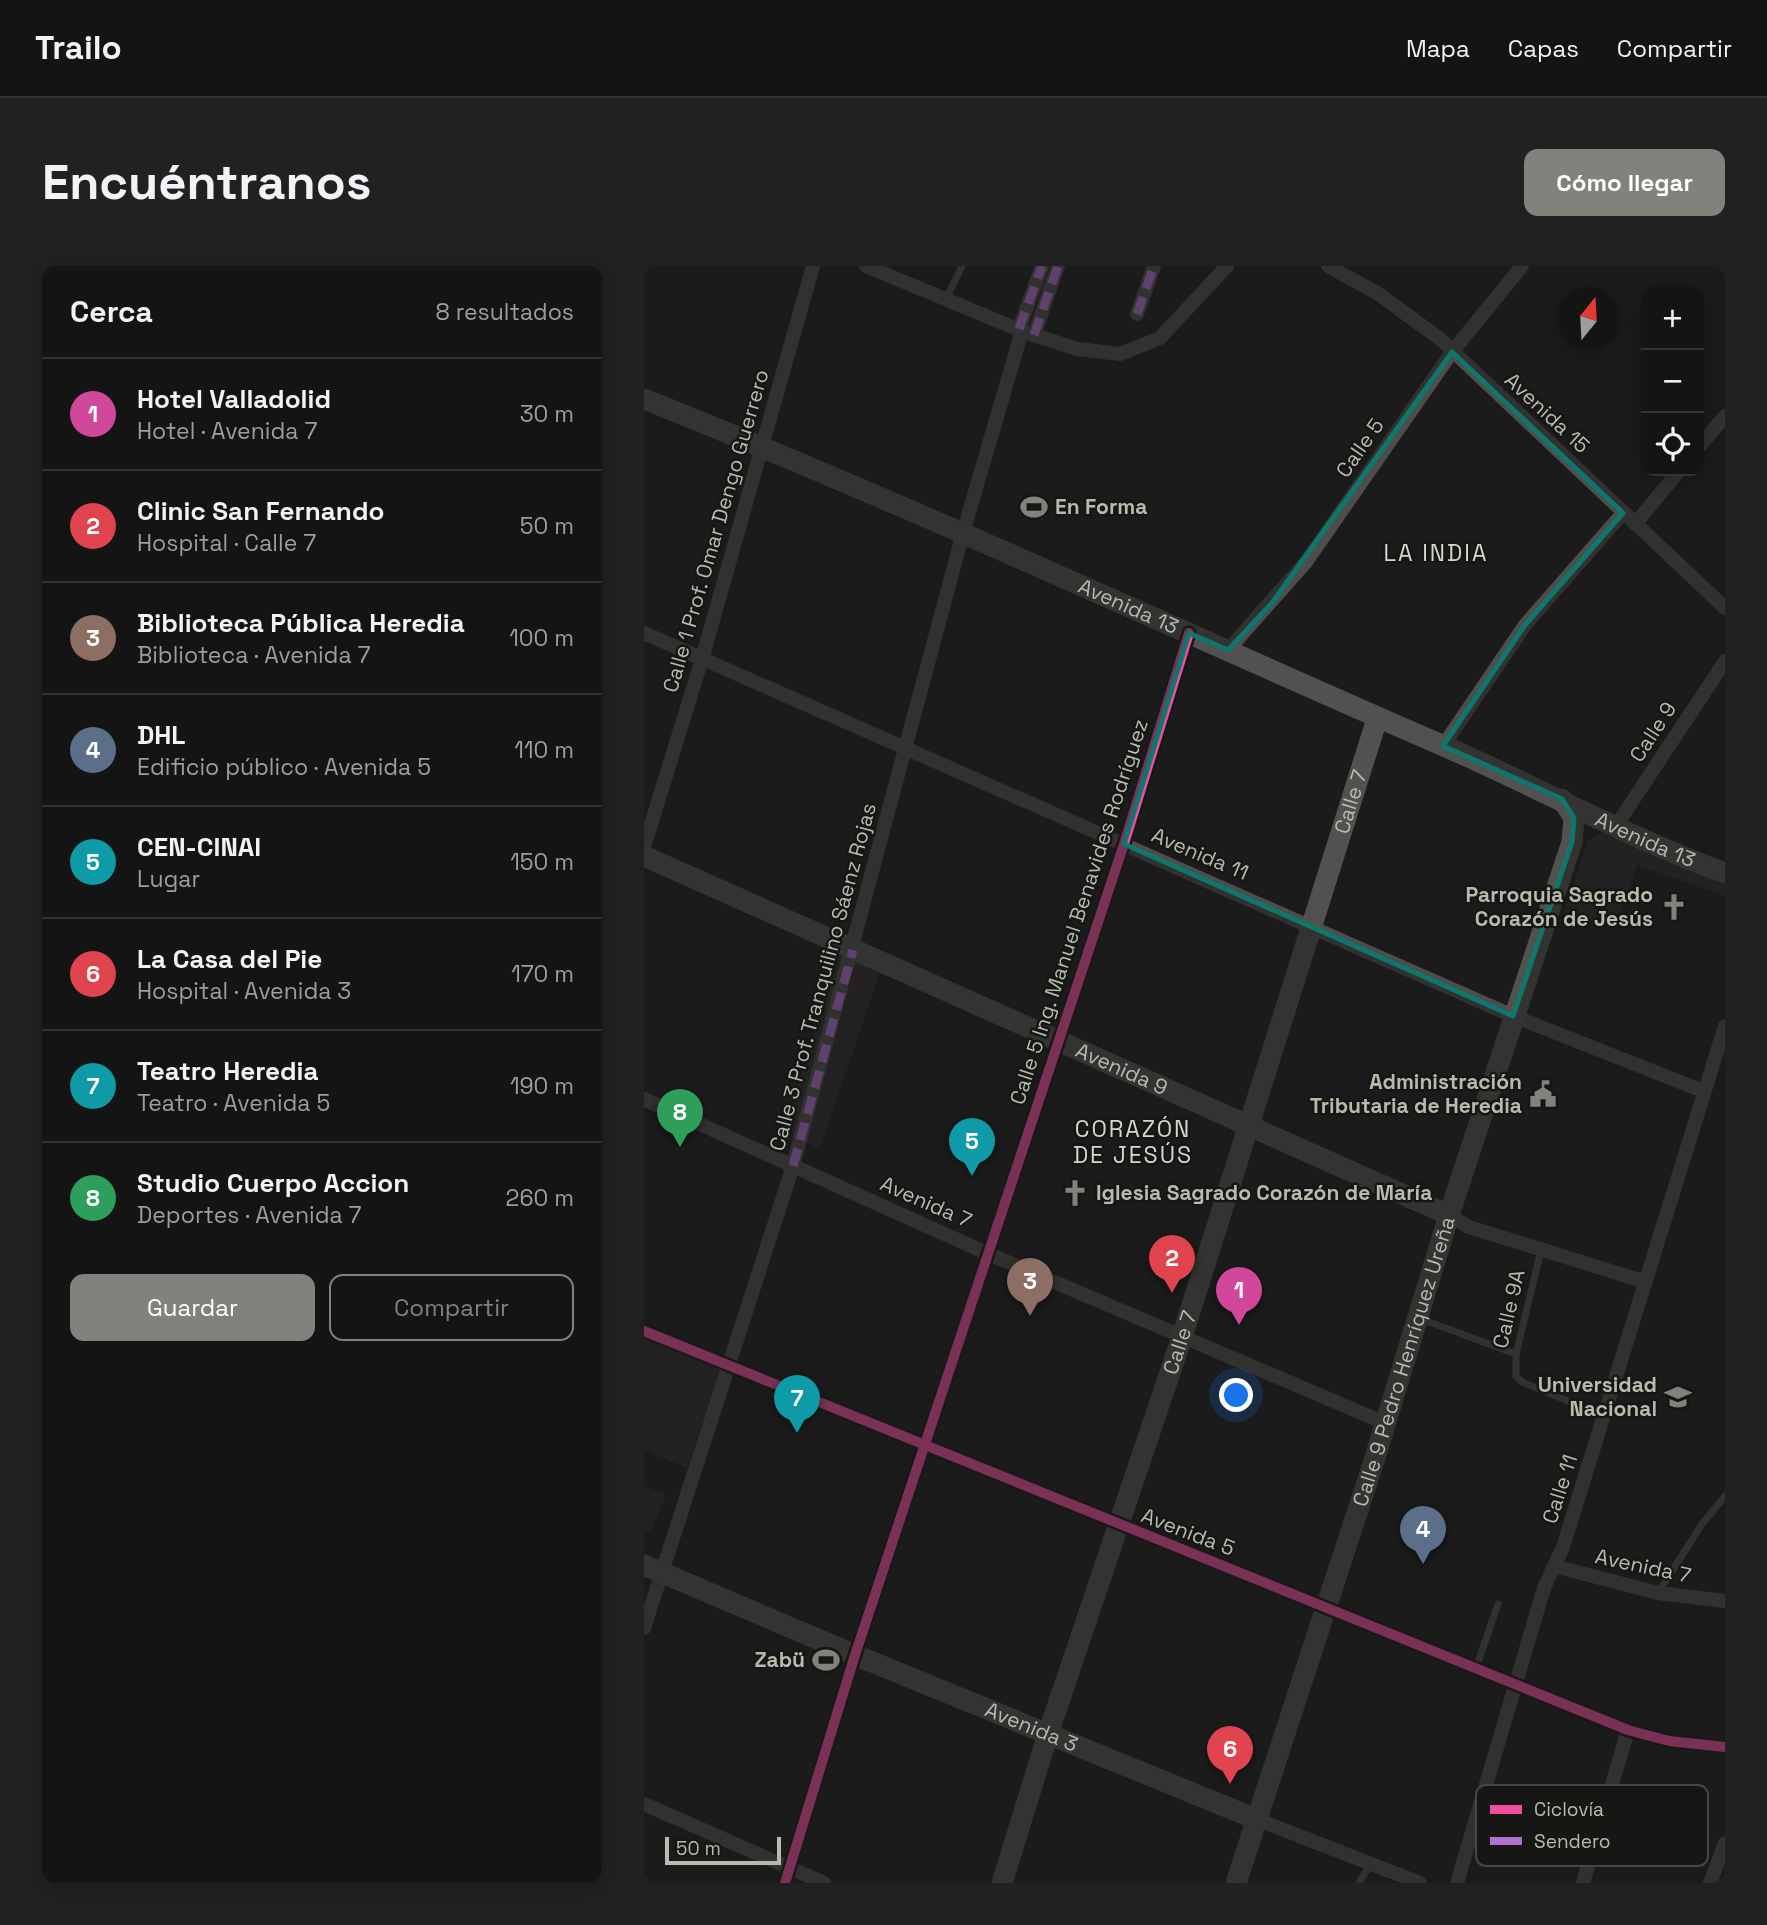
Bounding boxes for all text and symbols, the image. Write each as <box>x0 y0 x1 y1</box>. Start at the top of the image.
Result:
text: Trailo <box>35 27 122 69</box>
text: Mapa <box>1406 33 1470 64</box>
text: Capas <box>1508 33 1579 64</box>
text: Compartir <box>1617 33 1732 64</box>
button: Cómo llegar <box>1524 149 1725 216</box>
text: Encuéntranos <box>42 151 371 213</box>
north arrow <box>1557 287 1620 350</box>
map controls <box>1641 287 1704 476</box>
button: + <box>1641 287 1704 350</box>
text: Cerca <box>70 292 153 331</box>
text: 8 resultados <box>435 297 574 327</box>
button: − <box>1641 350 1704 413</box>
street label: Calle 1 Prof. Omar Dengo Guerrero <box>656 366 775 696</box>
street label: Avenida 15 <box>1499 366 1596 459</box>
text: Hotel Valladolid <box>137 382 331 416</box>
text: 1 <box>88 399 98 429</box>
text: 30 m <box>520 399 574 429</box>
street label: Calle 5 <box>1330 413 1390 483</box>
button: locate <box>1641 413 1704 476</box>
text: Hotel · Avenida 7 <box>137 416 317 446</box>
sports icon: En Forma <box>1019 492 1049 522</box>
place label: En Forma <box>1055 493 1147 520</box>
text: Clinic San Fernando <box>137 494 384 528</box>
text: 2 <box>86 511 100 541</box>
text: 50 m <box>520 511 574 541</box>
text: Hospital · Calle 7 <box>137 528 316 558</box>
district label: LA INDIA <box>1384 538 1488 568</box>
street label: Avenida 13 <box>1074 572 1183 640</box>
text: Biblioteca Pública Heredia <box>137 606 465 640</box>
text: 3 <box>86 623 100 653</box>
text: 100 m <box>509 623 574 653</box>
text: Biblioteca · Avenida 7 <box>137 640 371 670</box>
street label: Calle 9 <box>1623 696 1682 767</box>
street label: Calle 5 Ing. Manuel Benavides Rodríguez <box>1003 716 1154 1108</box>
text: DHL <box>137 718 185 752</box>
text: 4 <box>86 735 100 765</box>
text: 110 m <box>514 735 574 765</box>
text: Edificio público · Avenida 5 <box>137 752 431 782</box>
street label: Calle 7 <box>1328 766 1373 837</box>
street label: Calle 3 Prof. Tranquilino Sáenz Rojas <box>763 800 882 1154</box>
street label: Avenida 13 <box>1591 805 1699 873</box>
street label: Avenida 11 <box>1148 821 1253 886</box>
text: CEN-CINAI <box>137 830 261 864</box>
text: 5 <box>86 847 100 877</box>
text: 150 m <box>510 847 574 877</box>
text: Lugar <box>137 864 200 894</box>
place label: Parroquia Sagrado Corazón de Jesús <box>1466 881 1653 932</box>
church icon: Parroquia Sagrado Corazón de Jesús <box>1659 892 1689 922</box>
text: La Casa del Pie <box>137 942 322 976</box>
text: 6 <box>86 959 100 989</box>
text: 170 m <box>511 959 574 989</box>
text: Hospital · Avenida 3 <box>137 976 351 1006</box>
street label: Avenida 9 <box>1072 1036 1172 1101</box>
text: Teatro Heredia <box>137 1054 319 1088</box>
place label: Administración Tributaria de Heredia <box>1310 1068 1522 1119</box>
text: 7 <box>87 1071 99 1101</box>
text: 190 m <box>510 1071 574 1101</box>
public building icon: Administración Tributaria de Heredia <box>1528 1079 1558 1109</box>
text: Teatro · Avenida 5 <box>137 1088 330 1118</box>
pin: 8 <box>657 1089 703 1147</box>
district label: CORAZÓN DE JESÚS <box>1073 1114 1193 1170</box>
pin: 5 <box>949 1118 995 1176</box>
text: Studio Cuerpo Accion <box>137 1166 409 1200</box>
street label: Avenida 7 <box>876 1169 976 1234</box>
church icon: Iglesia Sagrado Corazón de María <box>1060 1178 1090 1208</box>
place label: Iglesia Sagrado Corazón de María <box>1096 1179 1432 1206</box>
text: 8 <box>86 1183 100 1213</box>
text: 260 m <box>506 1183 574 1213</box>
text: Deportes · Avenida 7 <box>137 1200 362 1230</box>
street label: Calle 9 Pedro Henríquez Ureña <box>1346 1213 1461 1510</box>
pin: 2 <box>1149 1235 1195 1293</box>
pin: 3 <box>1007 1258 1053 1316</box>
pin: 1 <box>1216 1267 1262 1325</box>
street label: Calle 9A <box>1486 1267 1531 1351</box>
button: Guardar <box>70 1274 315 1341</box>
button: Compartir <box>329 1274 574 1341</box>
street label: Calle 7 <box>1156 1307 1203 1378</box>
place label: Universidad Nacional <box>1538 1371 1657 1422</box>
pin: 7 <box>774 1375 820 1433</box>
your location <box>1219 1378 1253 1412</box>
school or university icon: Universidad Nacional <box>1663 1382 1693 1412</box>
street label: Calle 11 <box>1536 1451 1583 1527</box>
street label: Avenida 5 <box>1138 1501 1239 1562</box>
pin: 4 <box>1400 1506 1446 1564</box>
street label: Avenida 7 <box>1593 1542 1694 1589</box>
sports icon: Zabü <box>811 1645 841 1675</box>
place label: Zabü <box>754 1646 805 1673</box>
street label: Avenida 3 <box>981 1696 1082 1758</box>
pin: 6 <box>1207 1726 1253 1784</box>
legend <box>1476 1785 1708 1866</box>
text: Ciclovía <box>1534 1797 1604 1822</box>
text: Sendero <box>1534 1829 1611 1854</box>
scale bar <box>665 1834 780 1866</box>
text: 50 m <box>676 1836 721 1861</box>

